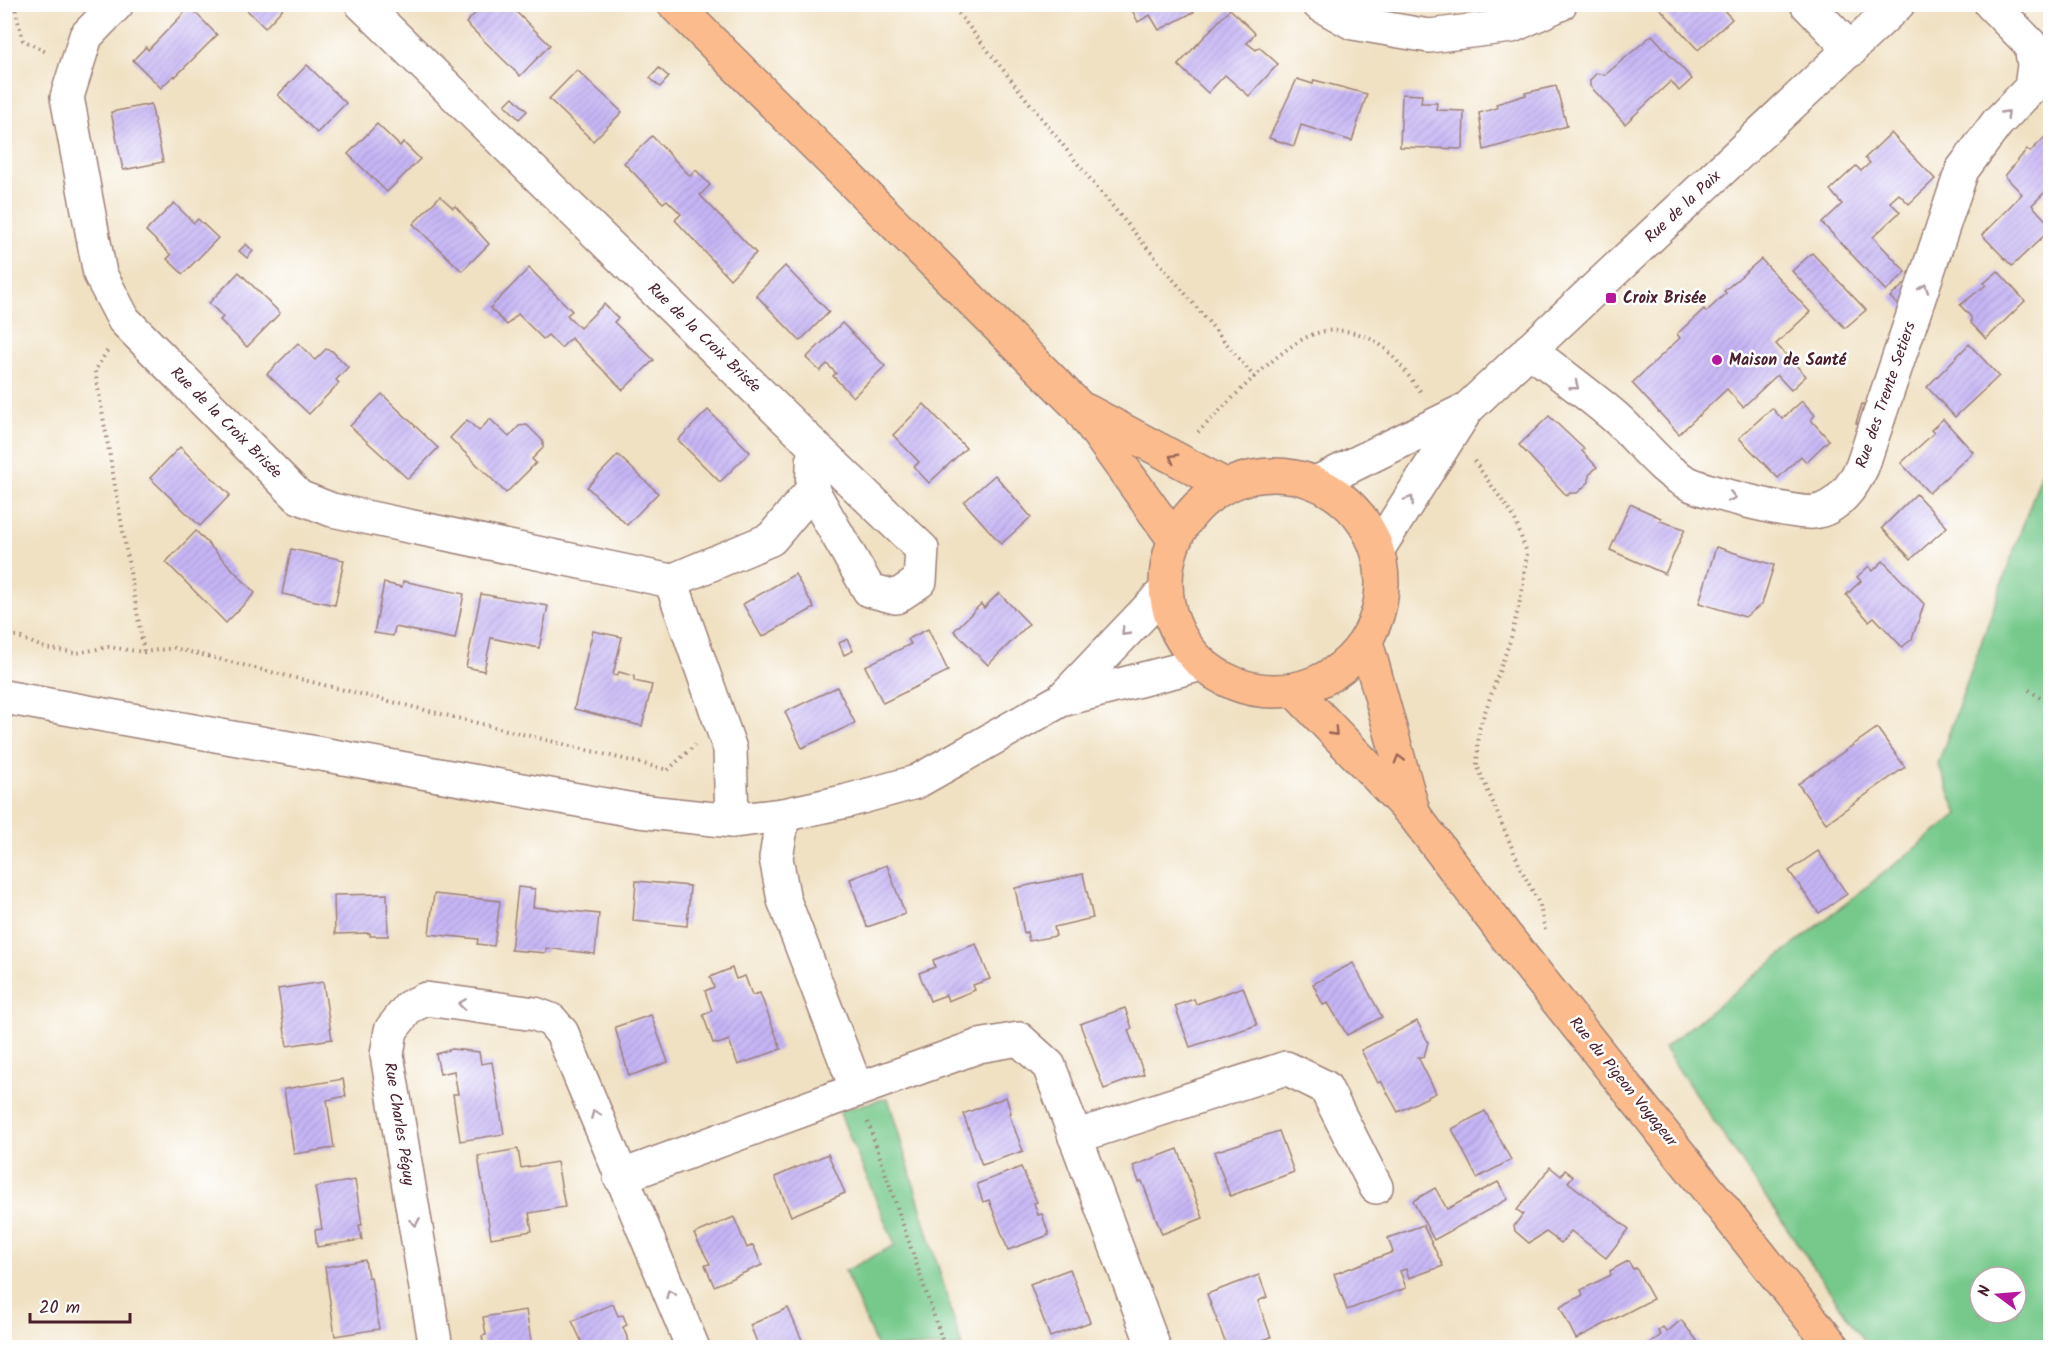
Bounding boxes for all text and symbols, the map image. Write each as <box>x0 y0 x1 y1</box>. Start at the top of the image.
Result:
one-way arrow <box>1999 111 2010 121</box>
street label: Rue de la Paix <box>1639 164 1728 249</box>
street label: Rue de la Croix Brisée <box>642 277 766 399</box>
one-way arrow <box>1916 283 1929 294</box>
place label: Croix Brisée <box>1623 286 1707 311</box>
marker: Croix Brisée <box>1604 291 1618 305</box>
street label: Rue des Trente Setiers <box>1849 318 1923 472</box>
place label: Maison de Santé <box>1729 348 1847 373</box>
marker: Maison de Santé <box>1710 353 1724 367</box>
street label: Rue de la Croix Brisée <box>164 361 288 485</box>
one-way arrow <box>1569 378 1580 389</box>
one-way arrow <box>1169 454 1180 465</box>
one-way arrow <box>1726 490 1736 503</box>
one-way arrow <box>1402 496 1414 506</box>
one-way arrow <box>1121 625 1132 636</box>
one-way arrow <box>1327 725 1338 736</box>
one-way arrow <box>1394 754 1406 765</box>
one-way arrow <box>458 998 467 1010</box>
street label: Rue du Pigeon Voyageur <box>1563 1012 1684 1154</box>
street label: Rue Charles Péguy <box>377 1061 421 1188</box>
one-way arrow <box>590 1109 602 1120</box>
one-way arrow <box>408 1216 421 1226</box>
north arrow <box>1968 1265 2028 1325</box>
text: N <box>1972 1283 1998 1300</box>
scale bar <box>30 1286 130 1324</box>
one-way arrow <box>665 1289 677 1300</box>
text: 20 m <box>39 1294 80 1323</box>

